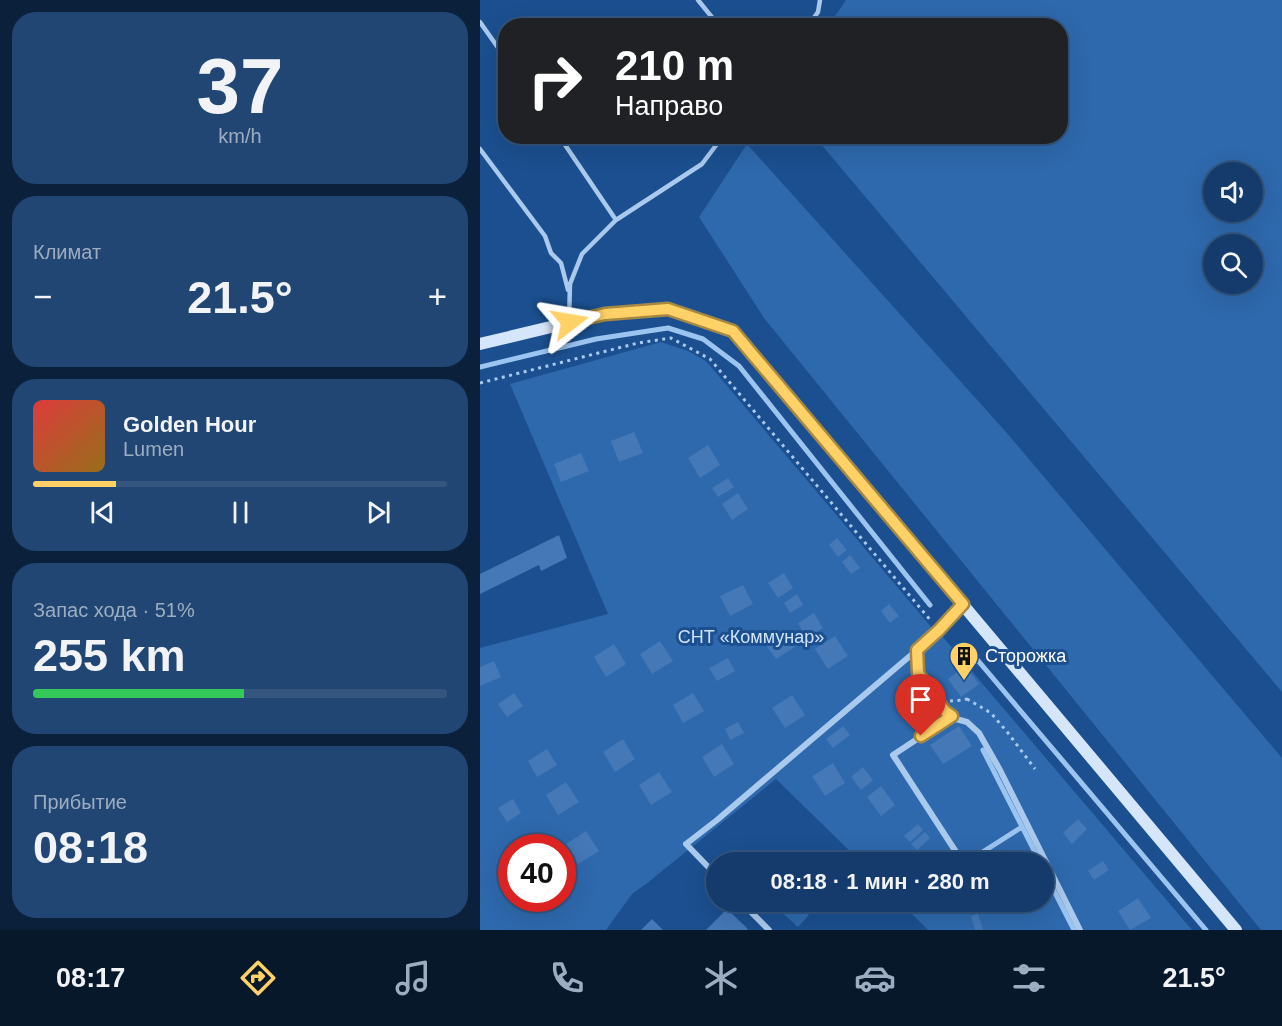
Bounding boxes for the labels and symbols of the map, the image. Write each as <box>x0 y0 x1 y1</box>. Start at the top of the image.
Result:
position arrow <box>538 290 602 354</box>
park label: СНТ «Коммунар» <box>678 627 824 647</box>
building icon: Сторожка <box>948 640 980 682</box>
place label: Сторожка <box>985 646 1067 666</box>
pin <box>895 674 946 736</box>
speed limit sign: 40 <box>498 834 576 912</box>

